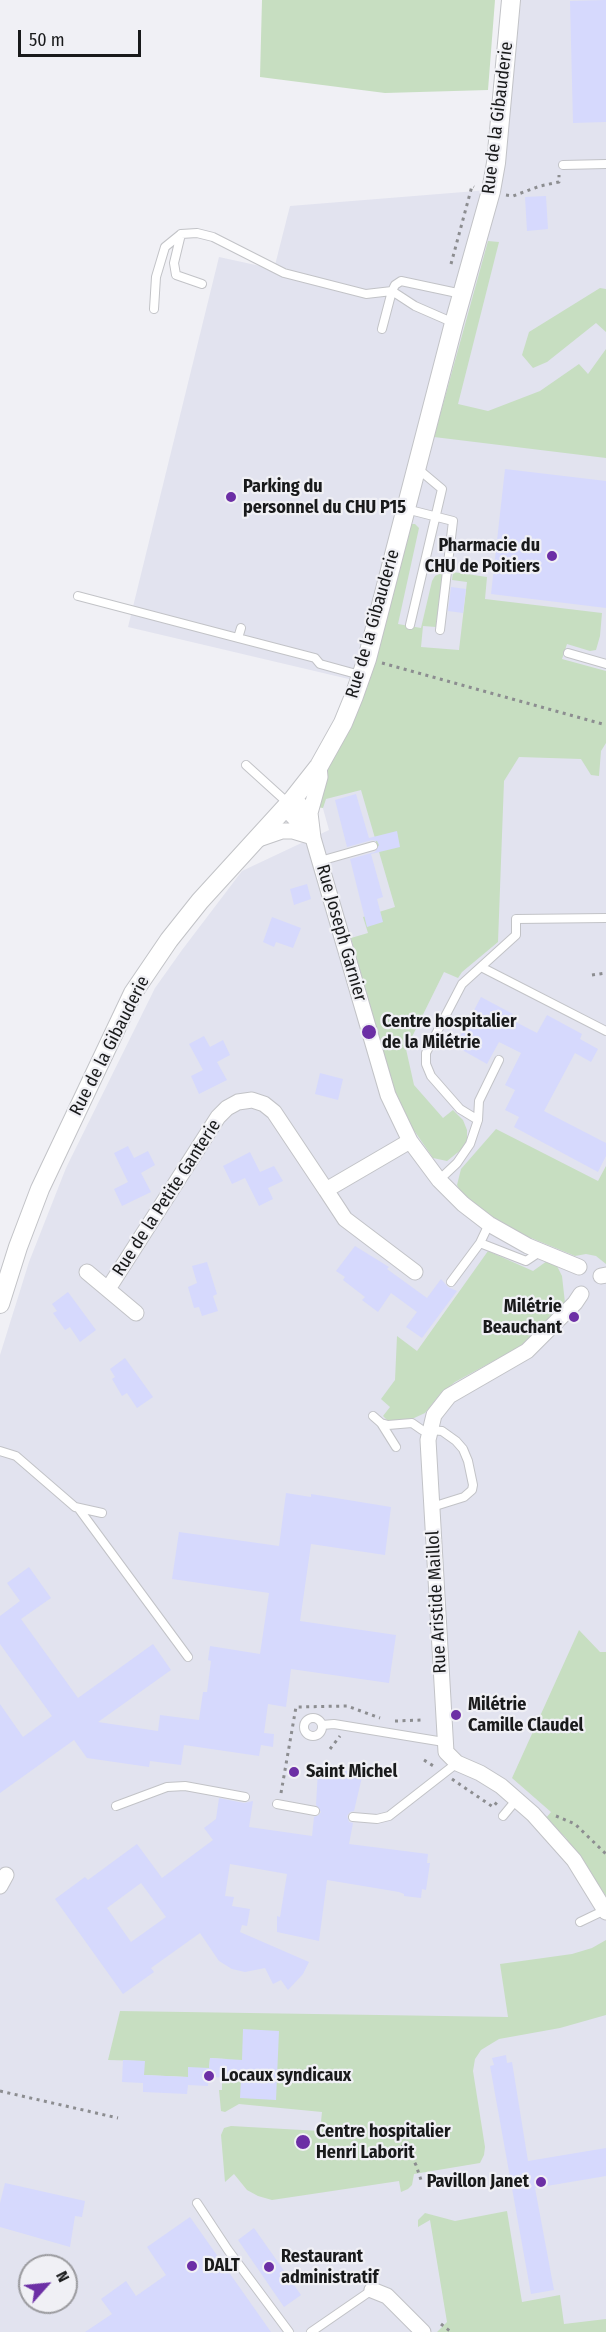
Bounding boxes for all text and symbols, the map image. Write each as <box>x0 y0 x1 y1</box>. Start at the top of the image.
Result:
scale bar <box>21 18 144 56</box>
text: 50 m <box>29 29 65 51</box>
street label: Rue de la Gibauderie <box>478 40 518 196</box>
place label: Parking du personnel du CHU P15 <box>243 476 406 518</box>
marker: Parking du personnel du CHU P15 <box>224 490 238 504</box>
place label: Pharmacie du CHU de Poitiers <box>425 535 540 578</box>
street label: Rue de la Gibauderie <box>341 547 405 701</box>
marker: Pharmacie du CHU de Poitiers <box>545 549 559 563</box>
street label: Rue Joseph Garnier <box>311 862 371 1004</box>
street label: Rue de la Gibauderie <box>66 973 154 1119</box>
place label: Centre hospitalier de la Milétrie <box>382 1011 516 1054</box>
marker: Centre hospitalier de la Milétrie <box>360 1023 378 1041</box>
street label: Rue de la Petite Ganterie <box>108 1116 226 1280</box>
place label: Milétrie Beauchant <box>483 1296 562 1338</box>
marker: Milétrie Beauchant <box>567 1310 581 1324</box>
street label: Rue Aristide Maillol <box>422 1530 452 1674</box>
place label: Milétrie Camille Claudel <box>468 1694 583 1736</box>
marker: Milétrie Camille Claudel <box>449 1708 463 1722</box>
place label: Saint Michel <box>306 1761 397 1783</box>
marker: Saint Michel <box>287 1765 301 1779</box>
place label: Locaux syndicaux <box>221 2065 351 2087</box>
marker: Locaux syndicaux <box>202 2069 216 2083</box>
place label: Centre hospitalier Henri Laborit <box>316 2121 450 2164</box>
marker: Centre hospitalier Henri Laborit <box>294 2133 312 2151</box>
place label: Pavillon Janet <box>427 2171 529 2193</box>
marker: Pavillon Janet <box>534 2175 548 2189</box>
place label: Restaurant administratif <box>281 2246 378 2288</box>
north arrow <box>18 2254 78 2314</box>
place label: DALT <box>204 2255 240 2277</box>
marker: DALT <box>185 2259 199 2273</box>
marker: Restaurant administratif <box>262 2260 276 2274</box>
text: N <box>52 2268 73 2285</box>

